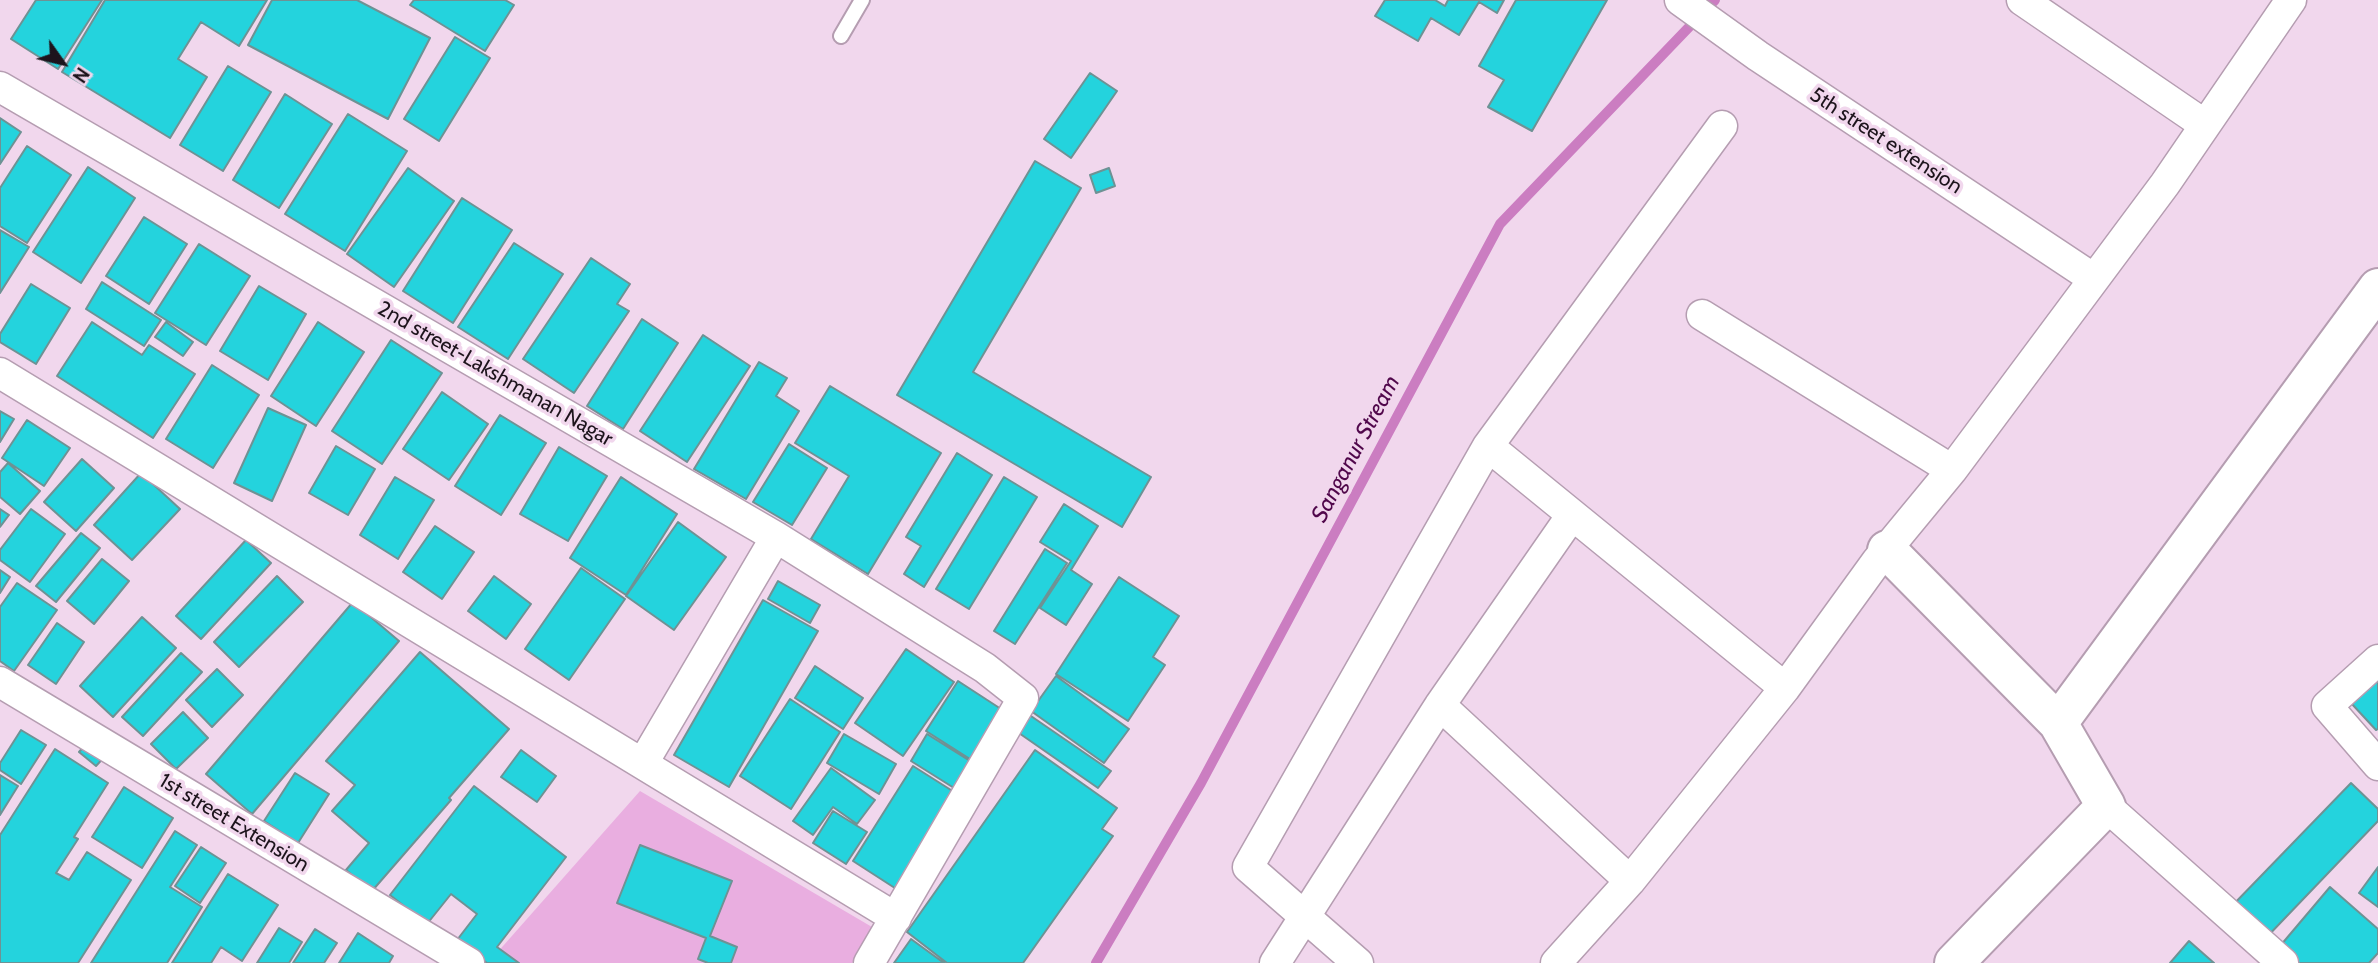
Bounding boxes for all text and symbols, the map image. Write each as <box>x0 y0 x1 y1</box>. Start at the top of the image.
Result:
north arrow <box>28 28 98 98</box>
text: N <box>68 63 94 87</box>
street label: 5th street extension <box>1805 82 1967 200</box>
street label: 2nd street-Lakshmanan Nagar <box>373 296 617 452</box>
water label: Sanganur Stream <box>1306 371 1406 527</box>
street label: 1st street Extension <box>155 768 313 878</box>

